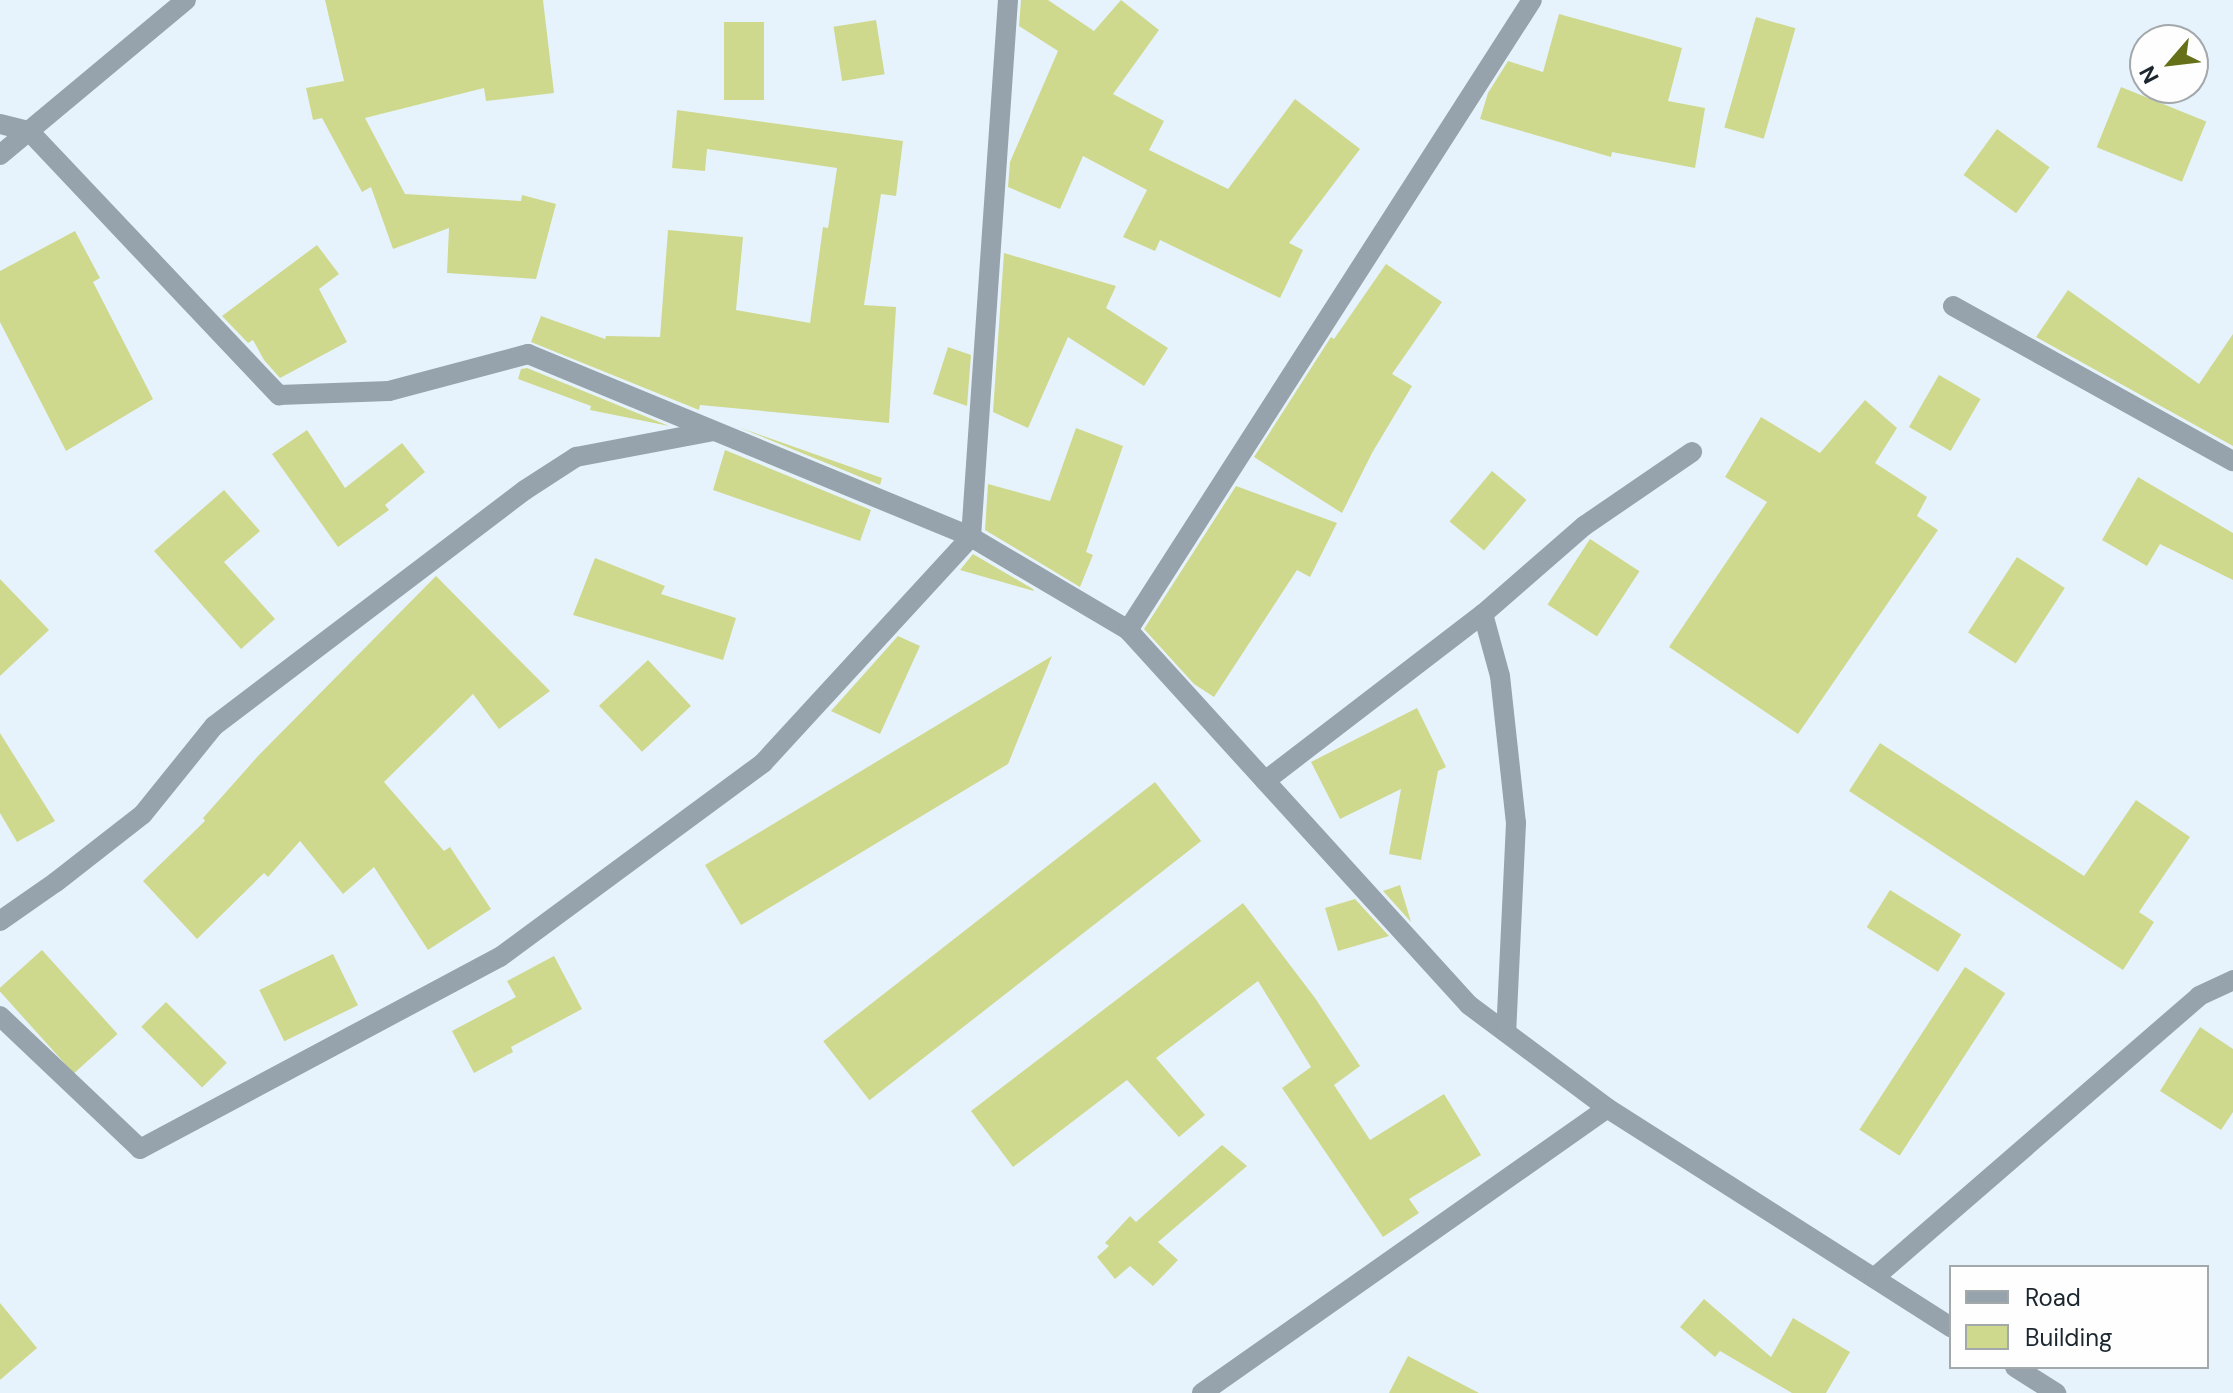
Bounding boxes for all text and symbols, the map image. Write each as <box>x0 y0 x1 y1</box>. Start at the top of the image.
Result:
north arrow <box>2129 24 2209 104</box>
text: N <box>2133 61 2166 88</box>
legend <box>1949 1265 2209 1369</box>
text: Road <box>2025 1282 2081 1313</box>
text: Building <box>2025 1322 2112 1353</box>

